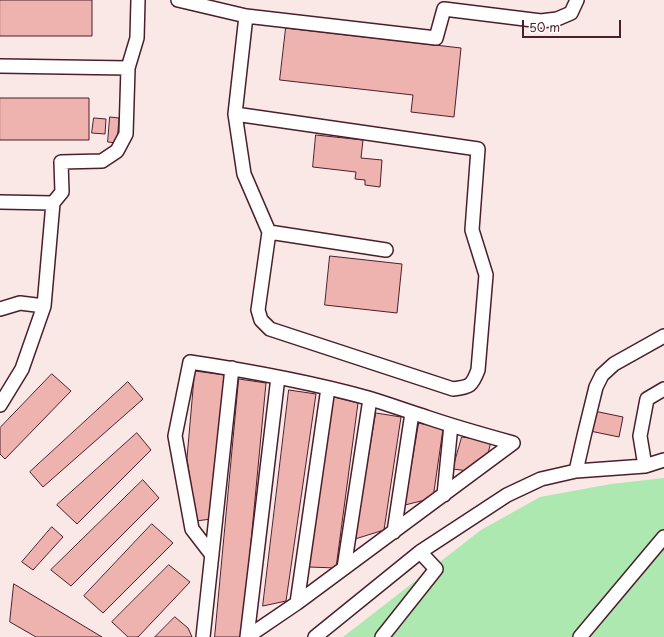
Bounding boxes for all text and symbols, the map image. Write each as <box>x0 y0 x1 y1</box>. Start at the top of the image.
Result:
scale bar <box>524 12 623 38</box>
text: 50 m <box>529 18 560 36</box>

